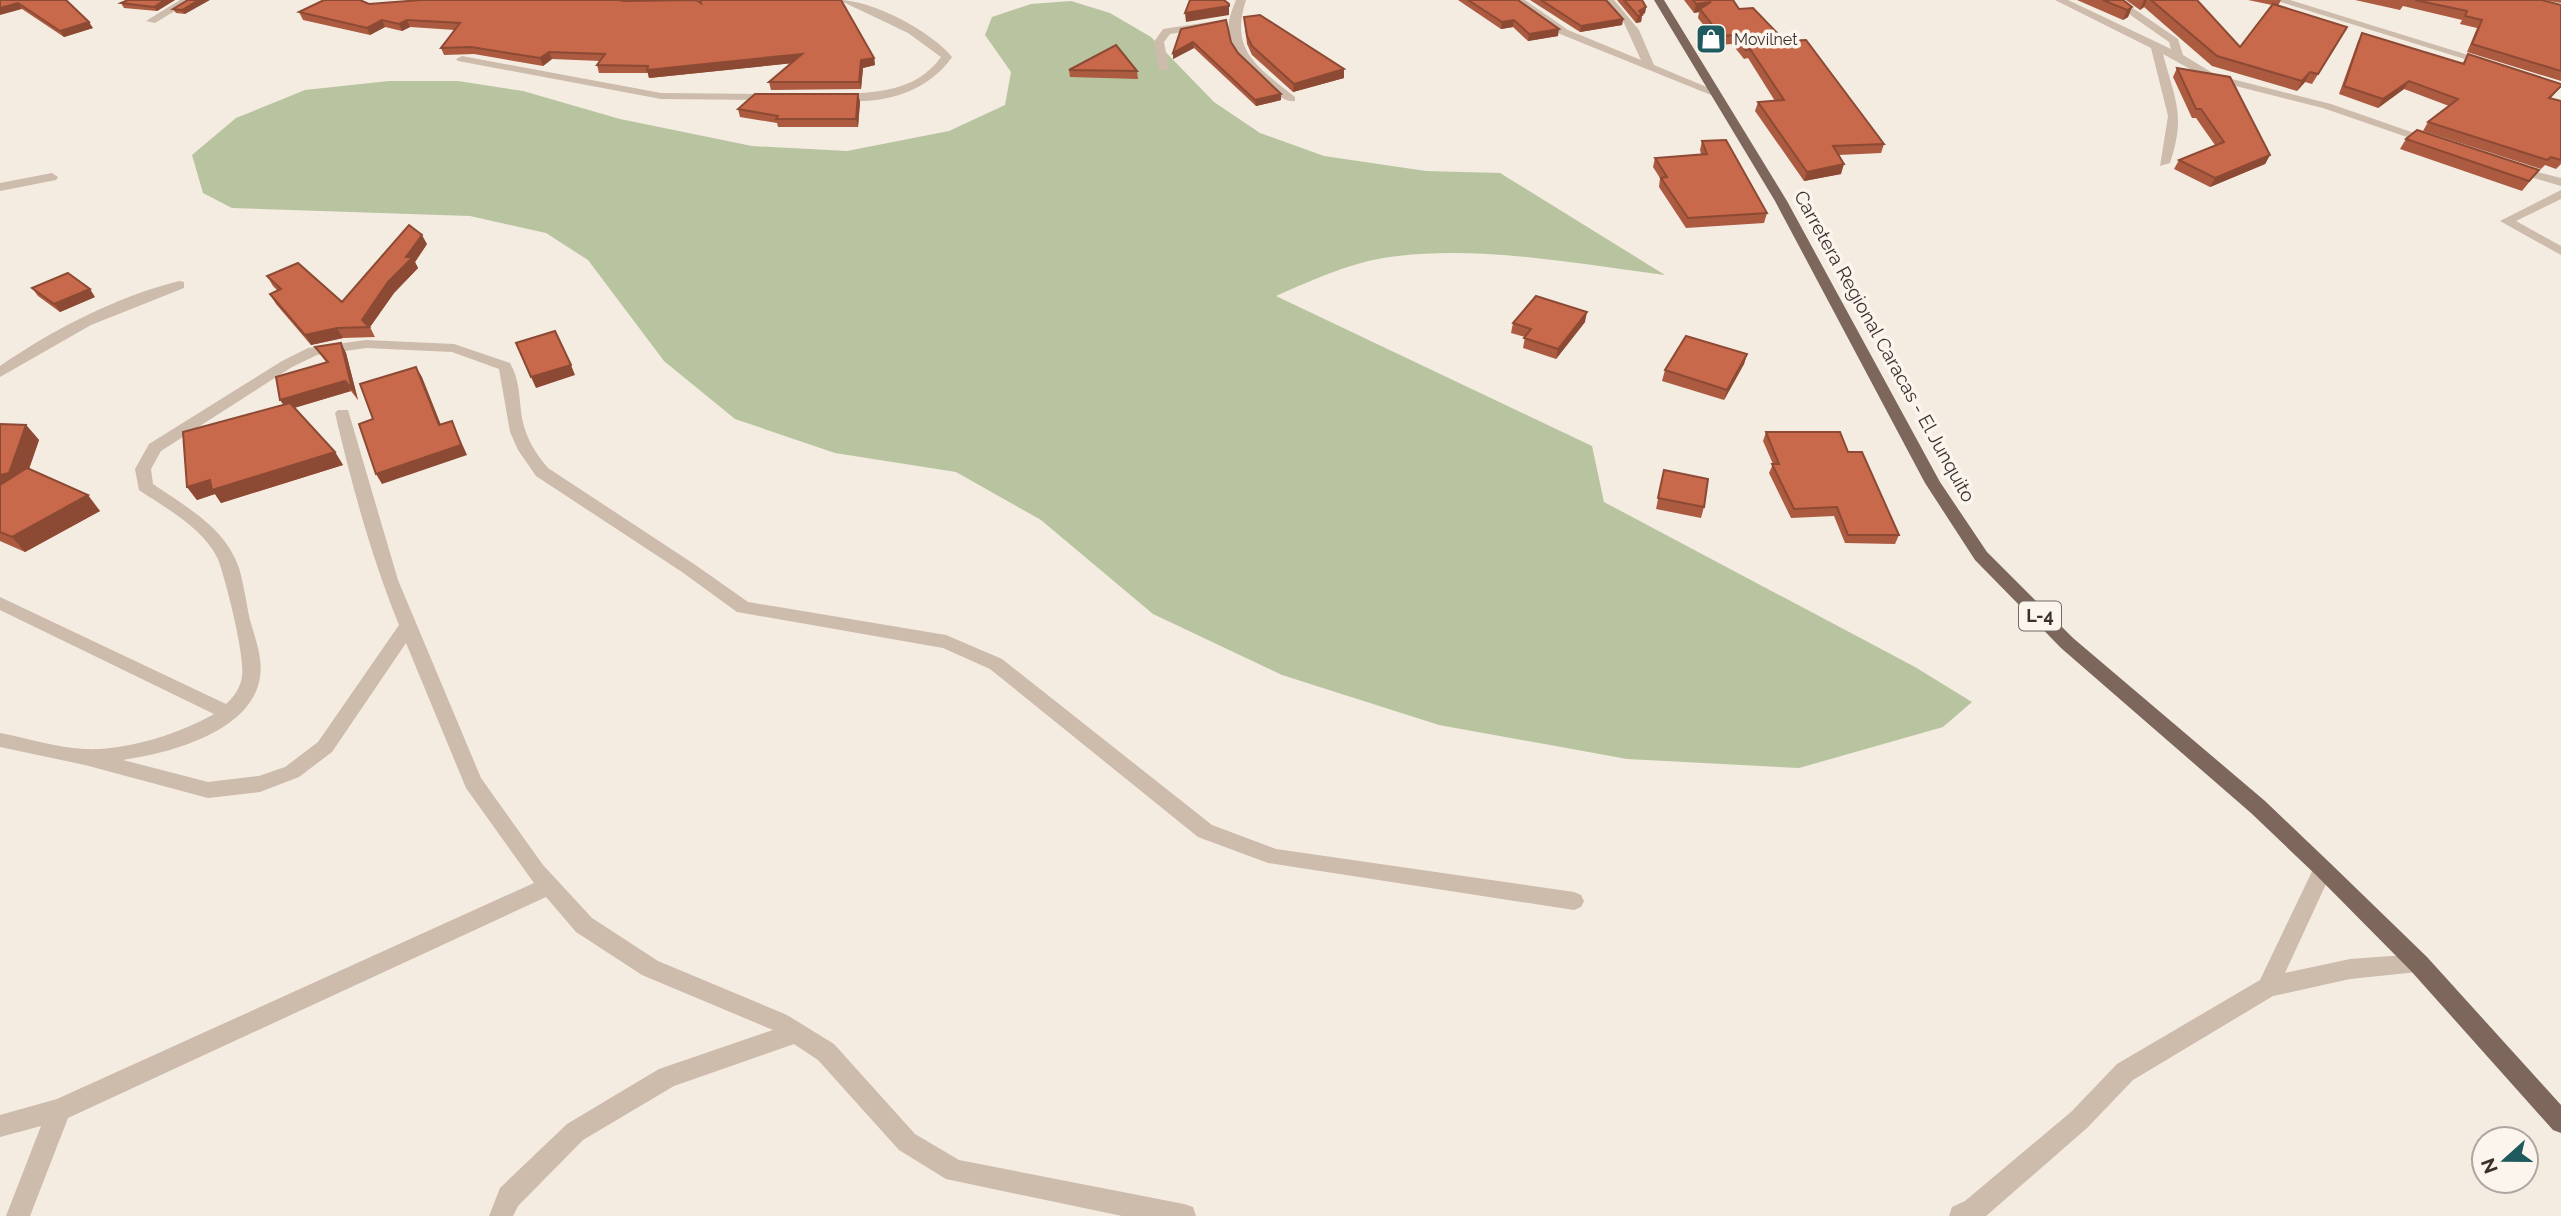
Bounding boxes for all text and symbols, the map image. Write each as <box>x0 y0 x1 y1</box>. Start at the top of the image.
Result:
shop icon: Movilnet <box>1694 22 1728 56</box>
place label: Movilnet <box>1734 30 1798 49</box>
street label: Carretera Regional Caracas - El Junquito <box>1790 186 1980 506</box>
road number: L-4 <box>2019 602 2061 630</box>
north arrow <box>2470 1125 2540 1195</box>
text: N <box>2476 1155 2502 1177</box>

